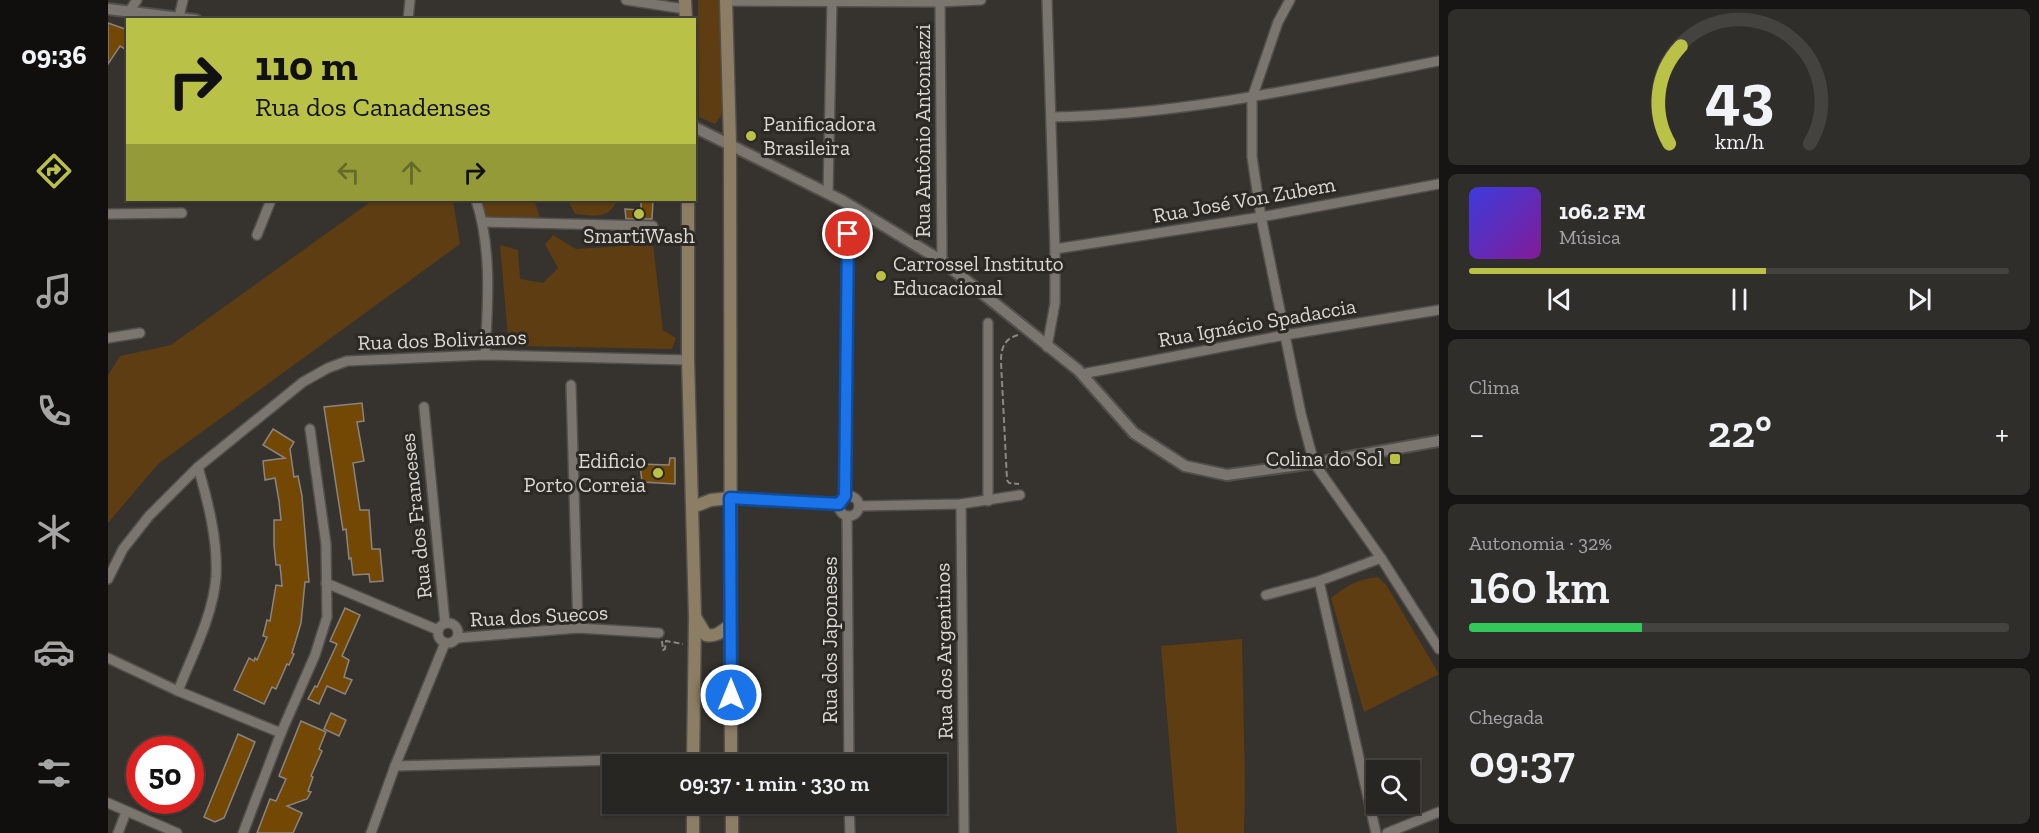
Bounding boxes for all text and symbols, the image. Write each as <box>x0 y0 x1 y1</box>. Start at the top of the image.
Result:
street label: Rua Antônio Antoniazzi <box>910 24 935 238</box>
text: 09:36 <box>21 39 87 71</box>
text: 110 m <box>255 40 358 91</box>
icon: right <box>156 42 234 120</box>
text: 43 <box>1705 59 1773 134</box>
text: Rua dos Canadenses <box>255 91 491 123</box>
place label: Panificadora Brasileira <box>763 111 876 160</box>
marker: Panificadora Brasileira <box>744 129 758 143</box>
text: km/h <box>1715 129 1763 154</box>
icon: directions <box>33 150 75 192</box>
icon: left <box>332 156 365 189</box>
icon: ahead <box>395 156 428 189</box>
icon: right <box>458 156 491 189</box>
street label: Rua José Von Zubem <box>1151 171 1337 228</box>
text: 106.2 FM <box>1559 198 1646 225</box>
marker: SmartiWash <box>632 207 646 221</box>
pin <box>822 208 873 259</box>
icon: arrive <box>831 217 864 250</box>
place label: SmartiWash <box>583 223 695 248</box>
text: Música <box>1559 225 1621 249</box>
place label: Carrossel Instituto Educacional <box>893 251 1064 300</box>
marker: Carrossel Instituto Educacional <box>874 269 888 283</box>
icon: music <box>33 270 75 312</box>
icon: previous <box>1543 283 1576 316</box>
icon: pause <box>1723 283 1756 316</box>
icon: next <box>1903 283 1936 316</box>
street label: Rua Ignácio Spadaccia <box>1156 293 1358 352</box>
street label: Rua dos Bolivianos <box>357 324 527 355</box>
text: Clima <box>1469 375 1520 399</box>
icon: phone <box>33 390 75 432</box>
text: 22° <box>1708 405 1772 459</box>
text: − <box>1469 414 1484 453</box>
text: + <box>1995 414 2009 453</box>
street label: Rua dos Franceses <box>394 432 437 600</box>
place label: Colina do Sol <box>1266 446 1383 471</box>
place label: Edificio Porto Correia <box>524 448 646 497</box>
marker: Colina do Sol <box>1388 452 1402 466</box>
marker: Edificio Porto Correia <box>651 466 665 480</box>
icon: climate <box>33 511 75 553</box>
text: Autonomia · 32% <box>1469 531 1612 555</box>
street label: Rua dos Japoneses <box>817 556 842 724</box>
text: 160 km <box>1469 561 1609 615</box>
street label: Rua dos Argentinos <box>929 562 958 740</box>
street label: Rua dos Suecos <box>469 599 609 632</box>
icon: car <box>33 631 75 673</box>
position arrow <box>699 663 763 727</box>
text: Chegada <box>1469 705 1544 729</box>
text: 09:37 <box>1469 735 1575 789</box>
speed limit sign: 50 <box>126 736 204 814</box>
icon: filters <box>33 752 75 794</box>
map controls <box>1366 760 1420 814</box>
button: search <box>1366 760 1420 814</box>
text: 09:37 · 1 min · 330 m <box>679 770 870 797</box>

